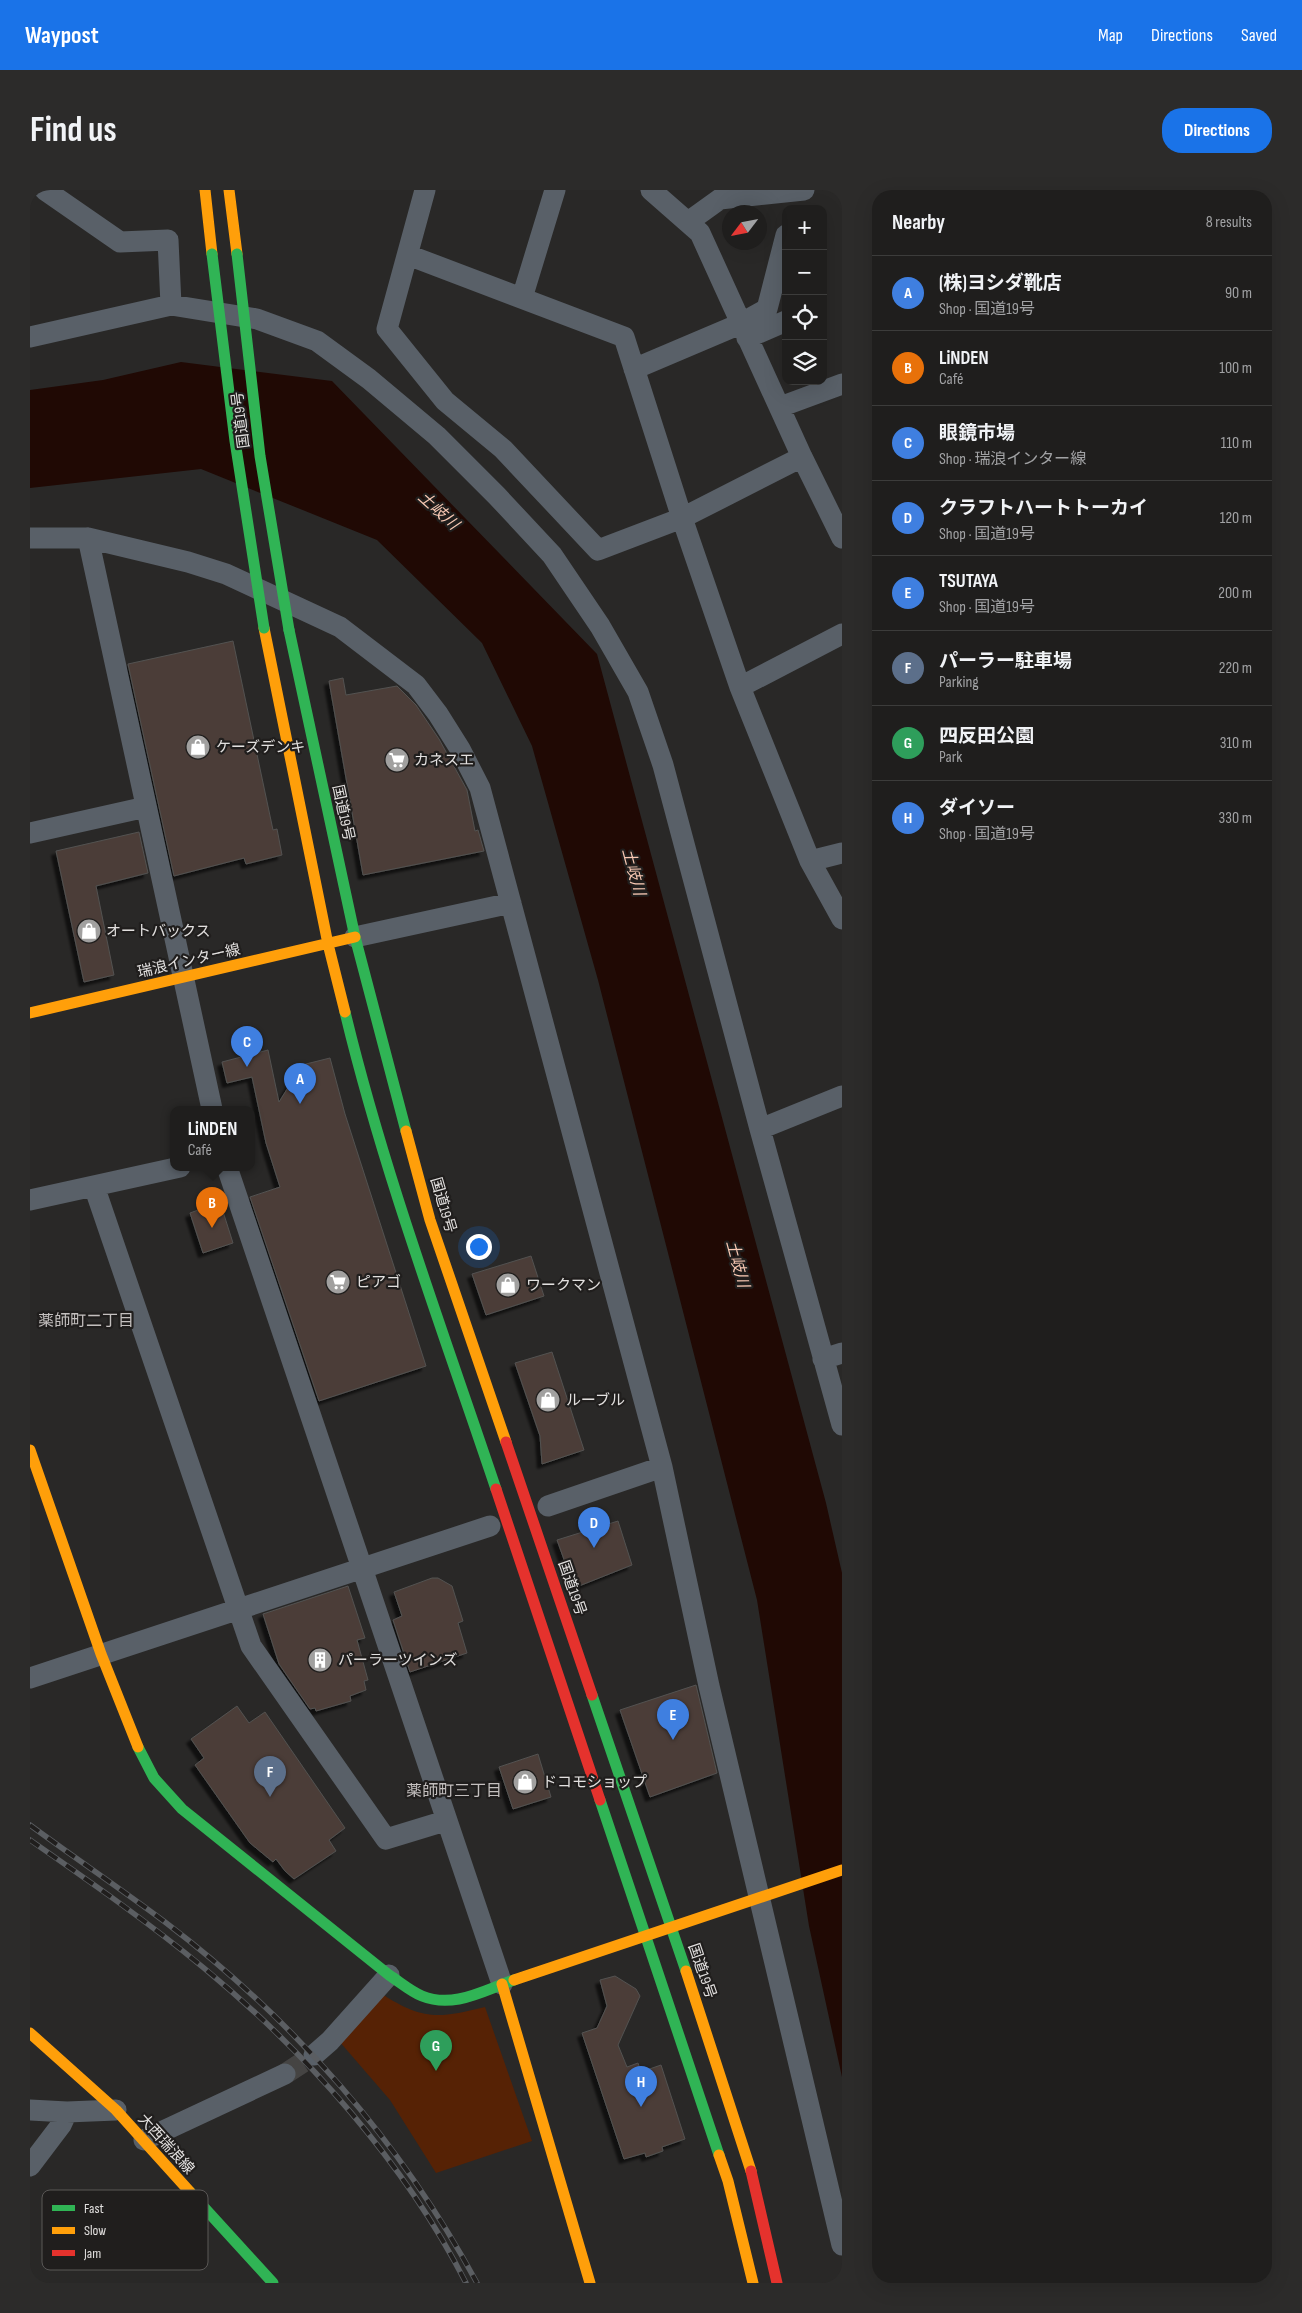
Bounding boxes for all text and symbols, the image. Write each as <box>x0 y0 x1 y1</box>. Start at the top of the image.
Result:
text: Waypost <box>25 21 99 50</box>
text: Map <box>1098 25 1123 46</box>
text: Directions <box>1151 25 1213 46</box>
text: Saved <box>1241 25 1277 46</box>
button: Directions <box>1162 108 1272 153</box>
text: Find us <box>30 109 117 152</box>
north arrow <box>722 205 767 250</box>
map controls <box>782 205 827 385</box>
button: + <box>782 205 827 250</box>
text: Nearby <box>892 210 945 235</box>
text: 8 results <box>1206 213 1252 232</box>
button: − <box>782 250 827 295</box>
text: (株)ヨシダ靴店 <box>939 272 1062 295</box>
text: A <box>904 284 912 303</box>
text: 90 m <box>1225 284 1252 303</box>
button: locate <box>782 295 827 340</box>
text: Shop · 国道19号 <box>939 300 1035 319</box>
button: layers <box>782 340 827 385</box>
text: LiNDEN <box>939 347 989 370</box>
text: B <box>904 359 912 378</box>
text: 100 m <box>1219 359 1252 378</box>
text: Café <box>939 370 963 389</box>
street label: 国道19号 <box>228 391 254 449</box>
text: 眼鏡市場 <box>939 422 1015 445</box>
text: C <box>904 434 912 453</box>
text: 110 m <box>1221 434 1252 453</box>
text: Shop · 瑞浪インター線 <box>939 450 1086 469</box>
water label: 土岐川 <box>414 488 464 535</box>
text: クラフトハートトーカイ <box>939 497 1148 520</box>
text: D <box>904 509 912 528</box>
text: 120 m <box>1220 509 1252 528</box>
text: Shop · 国道19号 <box>939 525 1035 544</box>
text: TSUTAYA <box>939 570 998 593</box>
text: E <box>905 584 911 603</box>
text: 200 m <box>1218 584 1252 603</box>
text: Shop · 国道19号 <box>939 598 1035 617</box>
text: パーラー駐車場 <box>939 650 1072 673</box>
text: F <box>905 659 911 678</box>
text: 220 m <box>1219 659 1252 678</box>
text: Parking <box>939 673 979 692</box>
text: 四反田公園 <box>939 725 1034 748</box>
shop icon: ケーズデンキ <box>185 734 211 760</box>
text: G <box>904 734 912 753</box>
text: 310 m <box>1220 734 1252 753</box>
place label: ケーズデンキ <box>216 738 305 757</box>
supermarket icon: カネスエ <box>384 747 410 773</box>
text: Park <box>939 748 962 767</box>
place label: カネスエ <box>414 751 474 770</box>
street label: 国道19号 <box>328 783 358 843</box>
text: ダイソー <box>939 797 1015 820</box>
text: H <box>904 809 912 828</box>
text: 330 m <box>1219 809 1252 828</box>
text: Shop · 国道19号 <box>939 825 1035 844</box>
water label: 土岐川 <box>618 846 649 900</box>
shop icon: オートバックス <box>76 918 102 944</box>
place label: オートバックス <box>106 922 211 941</box>
street label: 瑞浪インター線 <box>136 940 242 982</box>
pin: C <box>231 1026 263 1067</box>
pin: A <box>284 1063 316 1104</box>
popup <box>170 1106 255 1171</box>
text: LiNDEN <box>188 1118 237 1141</box>
text: Café <box>188 1141 212 1160</box>
street label: 国道19号 <box>426 1175 460 1235</box>
pin: B <box>196 1187 228 1228</box>
your location <box>466 1234 492 1260</box>
water label: 土岐川 <box>722 1238 753 1292</box>
supermarket icon: ピアゴ <box>325 1269 351 1295</box>
shop icon: ワークマン <box>495 1272 521 1298</box>
place label: ピアゴ <box>356 1273 401 1292</box>
place label: ワークマン <box>526 1276 601 1295</box>
district label: 薬師町二丁目 <box>38 1312 134 1331</box>
shop icon: ルーブル <box>535 1387 561 1413</box>
place label: ルーブル <box>566 1391 625 1410</box>
pin: D <box>578 1507 610 1548</box>
street label: 国道19号 <box>554 1558 590 1618</box>
building icon: パーラーツインズ <box>307 1647 333 1673</box>
place label: パーラーツインズ <box>338 1651 457 1670</box>
pin: E <box>657 1699 689 1740</box>
pin: F <box>254 1756 286 1797</box>
shop icon: ドコモショップ <box>512 1769 538 1795</box>
place label: ドコモショップ <box>542 1773 647 1792</box>
district label: 薬師町三丁目 <box>406 1782 502 1801</box>
street label: 国道19号 <box>684 1941 720 2001</box>
pin: G <box>420 2030 452 2071</box>
pin: H <box>625 2066 657 2107</box>
street label: 大西瑞浪線 <box>134 2110 198 2178</box>
legend <box>42 2190 208 2270</box>
text: Fast <box>84 2200 104 2217</box>
text: Slow <box>84 2222 106 2239</box>
text: Jam <box>83 2245 101 2262</box>

